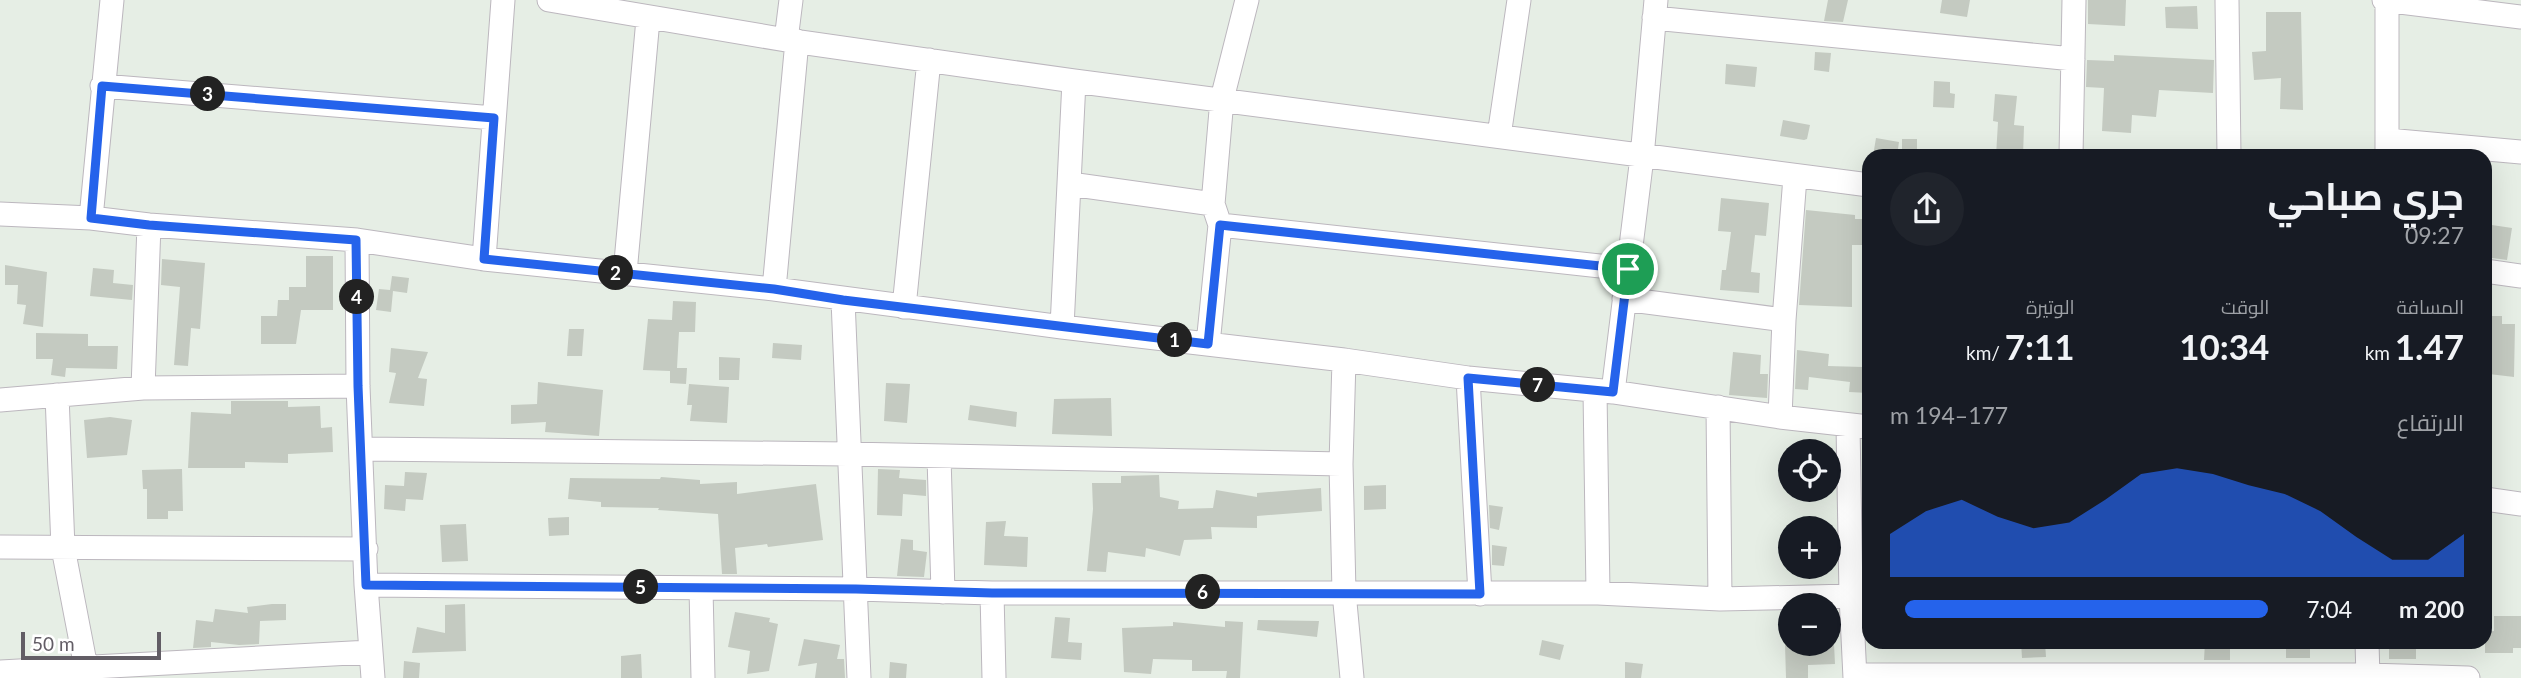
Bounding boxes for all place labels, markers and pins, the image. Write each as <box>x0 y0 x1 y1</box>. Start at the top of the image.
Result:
pin: 3 <box>190 76 226 112</box>
pin <box>1598 239 1658 299</box>
pin: 2 <box>598 256 634 290</box>
pin: 4 <box>340 280 374 314</box>
pin: 1 <box>1158 322 1192 358</box>
pin: 7 <box>1520 368 1556 402</box>
pin: 5 <box>624 570 658 604</box>
pin: 6 <box>1186 574 1220 610</box>

